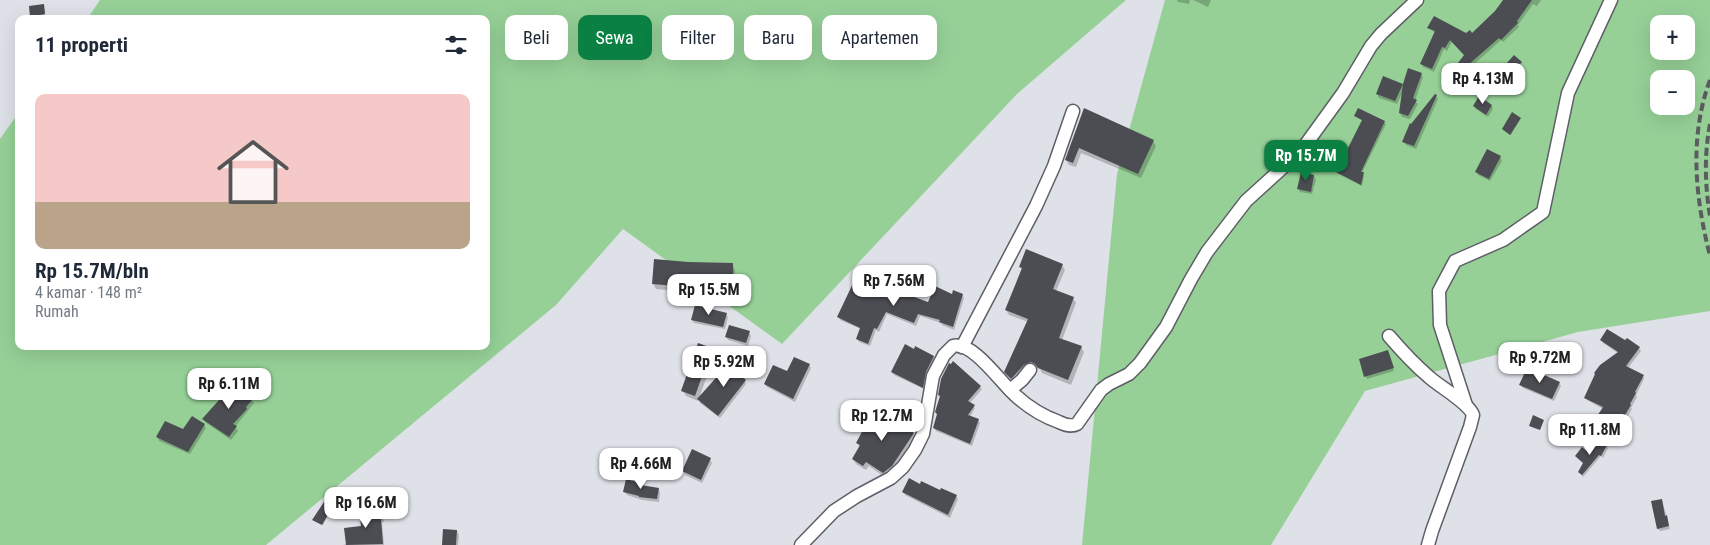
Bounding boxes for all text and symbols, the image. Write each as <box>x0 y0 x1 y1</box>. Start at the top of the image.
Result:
chip: Beli <box>505 15 568 60</box>
chip: Sewa <box>578 15 652 60</box>
chip: Filter <box>662 15 734 60</box>
chip: Baru <box>744 15 812 60</box>
chip: Apartemen <box>822 15 937 60</box>
map controls <box>1650 15 1695 115</box>
button: + <box>1650 15 1695 60</box>
icon: filters <box>442 31 470 59</box>
text: 11 properti <box>35 33 128 57</box>
pin: Rp 4.13M <box>1431 62 1535 105</box>
text: Rp 4.13M <box>1452 69 1514 88</box>
button: − <box>1650 70 1695 115</box>
icon: home <box>208 127 298 217</box>
pin: Rp 15.7M <box>1254 140 1358 182</box>
text: Rp 15.7M <box>1275 146 1337 165</box>
text: Rp 15.7M/bln <box>35 259 149 283</box>
pin: Rp 7.56M <box>842 264 946 307</box>
text: Rp 7.56M <box>863 271 925 290</box>
pin: Rp 15.5M <box>657 274 761 316</box>
text: Rp 15.5M <box>678 280 740 299</box>
text: 4 kamar · 148 m² <box>35 283 142 302</box>
text: Rumah <box>35 302 79 321</box>
pin: Rp 9.72M <box>1488 342 1592 384</box>
pin: Rp 5.92M <box>672 346 776 388</box>
text: Rp 9.72M <box>1509 348 1571 367</box>
text: Rp 5.92M <box>693 352 755 371</box>
pin: Rp 6.11M <box>177 368 281 410</box>
text: Rp 6.11M <box>198 374 260 393</box>
pin: Rp 12.7M <box>830 400 934 442</box>
text: Rp 12.7M <box>851 406 913 425</box>
pin: Rp 11.8M <box>1538 414 1642 456</box>
text: Rp 11.8M <box>1559 420 1621 439</box>
pin: Rp 4.66M <box>589 448 693 490</box>
text: Rp 4.66M <box>610 454 672 473</box>
pin: Rp 16.6M <box>314 486 418 529</box>
text: Rp 16.6M <box>335 493 397 512</box>

